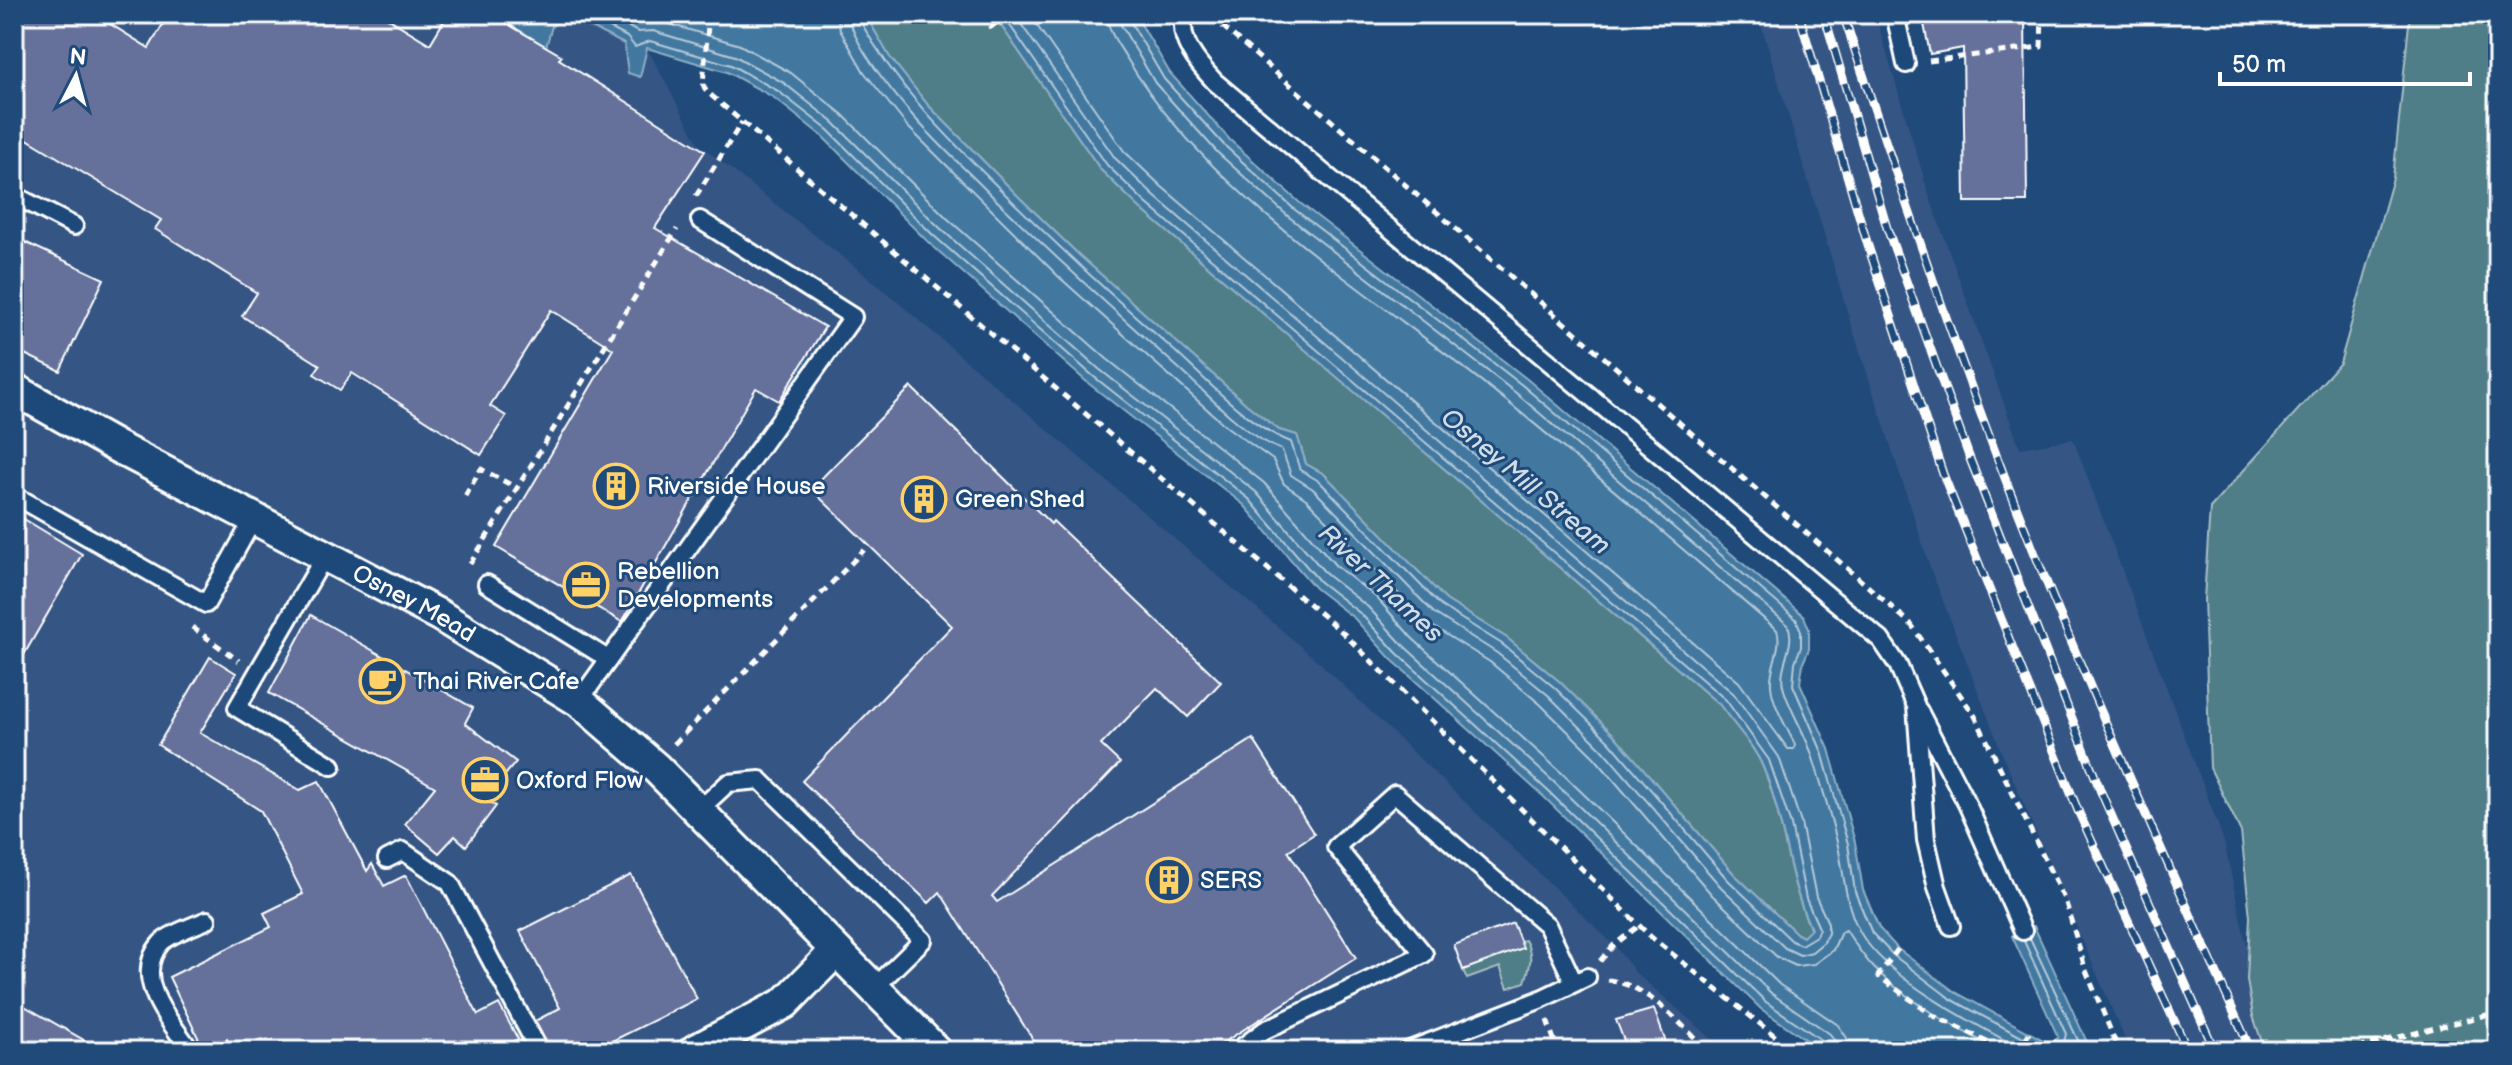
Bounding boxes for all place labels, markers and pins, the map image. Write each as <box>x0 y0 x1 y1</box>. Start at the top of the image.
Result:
building icon: Riverside House <box>592 462 640 510</box>
place label: Riverside House <box>647 472 825 501</box>
building icon: Green Shed <box>900 475 948 523</box>
place label: Green Shed <box>955 485 1085 514</box>
place label: Rebellion Developments <box>617 557 773 614</box>
office icon: Rebellion Developments <box>562 561 610 609</box>
cafe icon: Thai River Cafe <box>358 657 406 705</box>
place label: Thai River Cafe <box>413 667 580 696</box>
office icon: Oxford Flow <box>461 756 509 804</box>
place label: Oxford Flow <box>516 766 643 795</box>
building icon: SERS <box>1145 856 1193 904</box>
place label: SERS <box>1200 866 1262 895</box>

